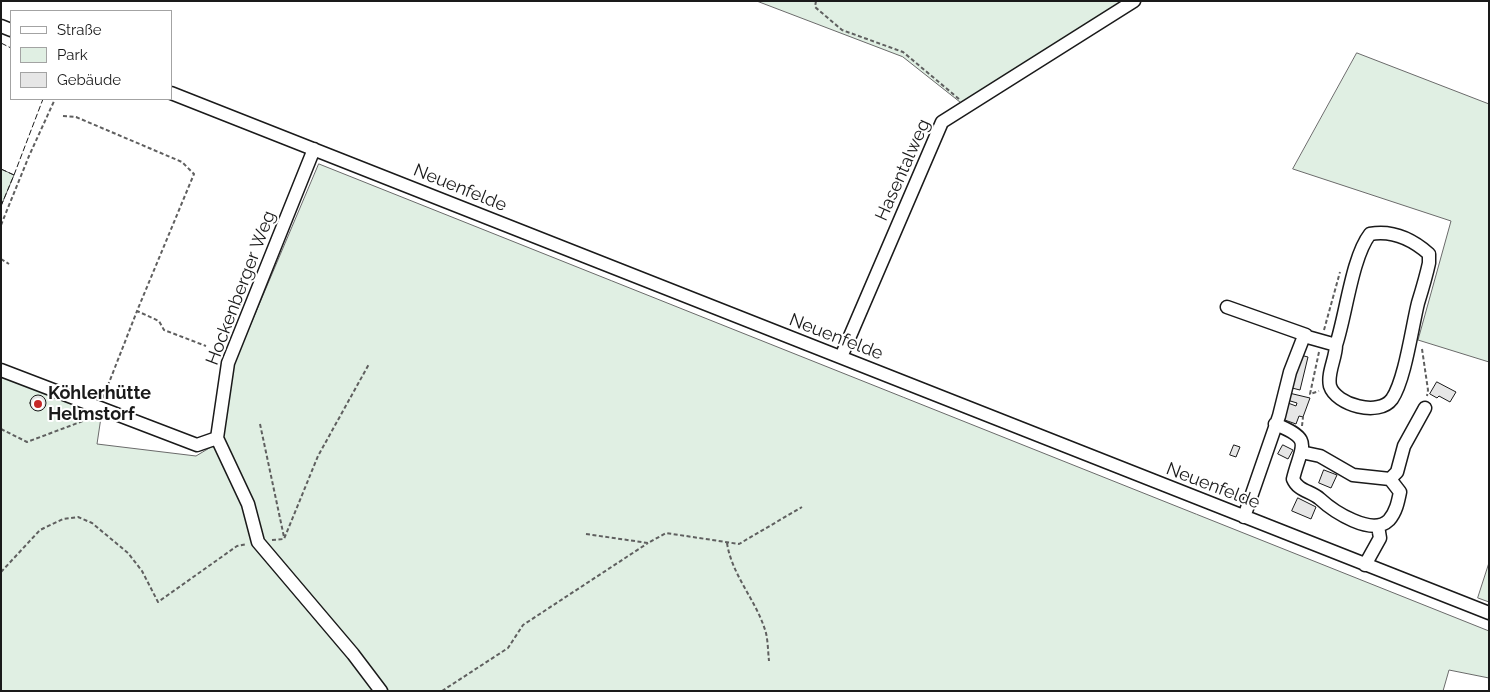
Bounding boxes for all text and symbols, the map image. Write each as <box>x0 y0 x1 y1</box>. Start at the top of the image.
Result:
legend <box>10 10 172 100</box>
text: Straße <box>57 21 101 39</box>
text: Park <box>57 46 88 64</box>
text: Gebäude <box>57 71 121 89</box>
street label: Hasentalweg <box>871 116 935 224</box>
street label: Neuenfelde <box>410 159 510 217</box>
street label: Hockenberger Weg <box>202 208 280 368</box>
street label: Neuenfelde <box>786 309 886 365</box>
place label: Köhlerhütte Helmstorf <box>48 383 151 426</box>
marker: Köhlerhütte Helmstorf <box>32 398 44 410</box>
street label: Neuenfelde <box>1163 458 1263 514</box>

